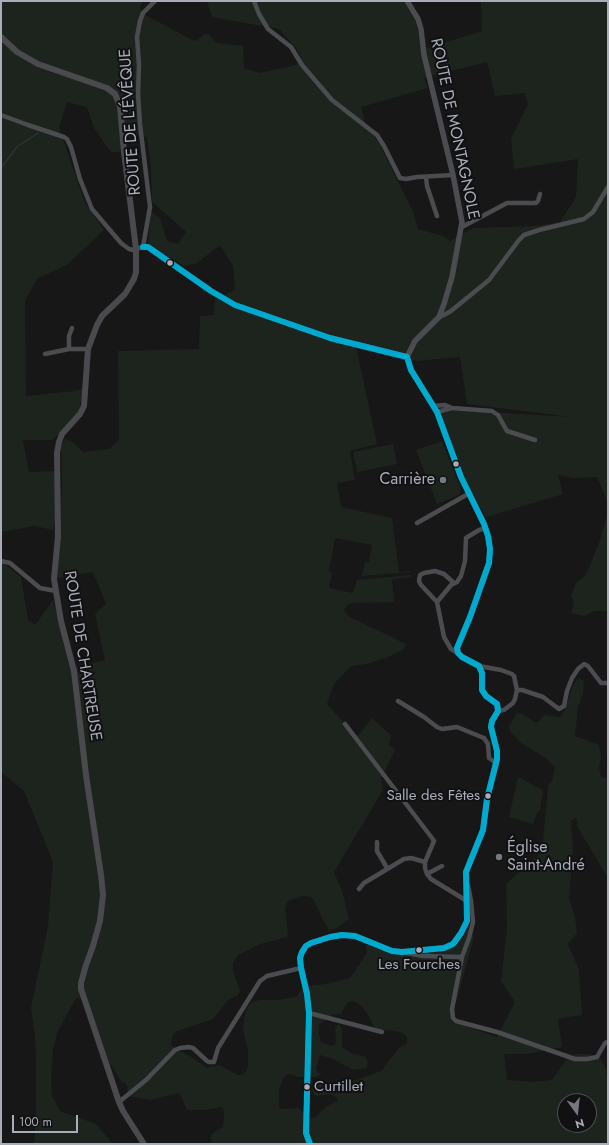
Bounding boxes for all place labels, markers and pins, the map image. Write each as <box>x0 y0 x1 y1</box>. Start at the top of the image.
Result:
unlabelled marker <box>165 258 175 268</box>
unlabelled marker <box>451 459 461 469</box>
place label: Carrière <box>379 470 435 490</box>
marker: Carrière <box>438 475 448 485</box>
place label: Salle des Fêtes <box>386 787 480 805</box>
marker: Salle des Fêtes <box>483 791 493 801</box>
place label: Église Saint-André <box>507 838 585 876</box>
marker: Église Saint-André <box>494 852 504 862</box>
marker: Les Fourches <box>414 945 424 955</box>
place label: Les Fourches <box>378 956 460 974</box>
place label: Curtillet <box>314 1078 363 1096</box>
marker: Curtillet <box>302 1082 312 1092</box>

